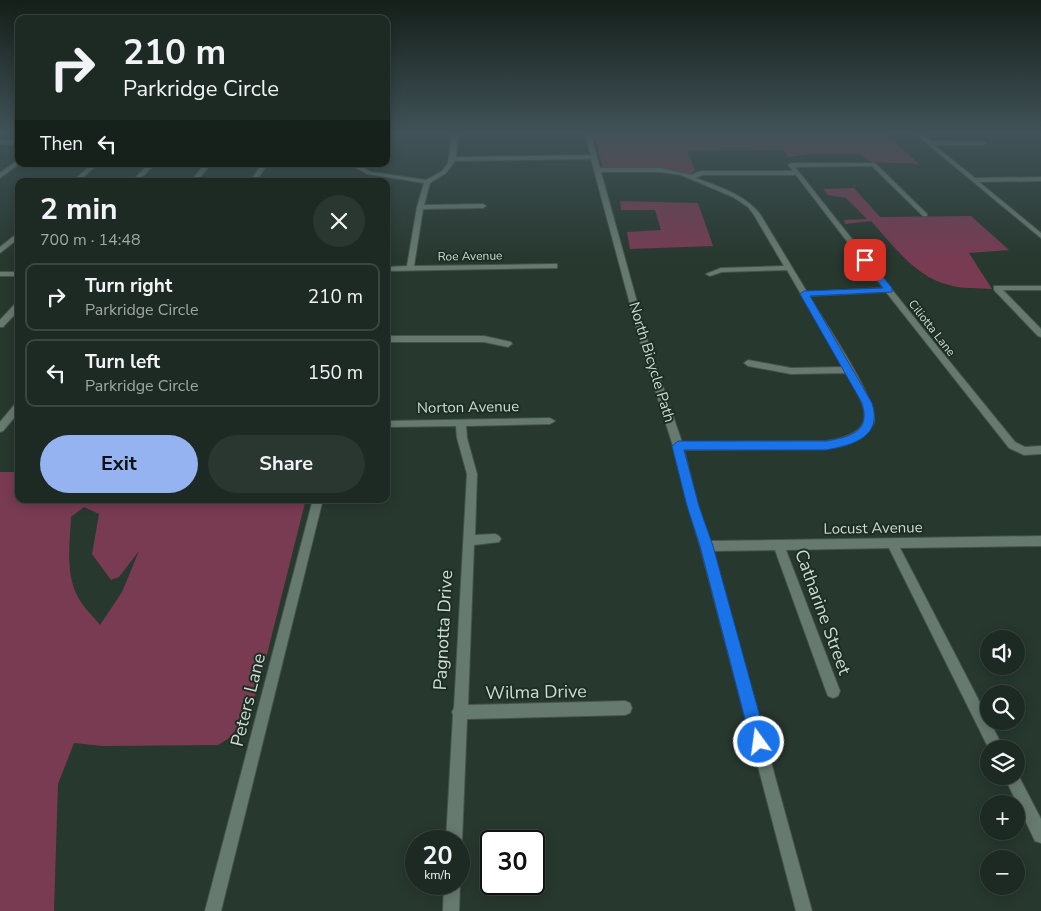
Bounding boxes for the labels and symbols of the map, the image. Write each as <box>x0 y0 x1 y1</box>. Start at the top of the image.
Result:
pin <box>844 239 886 281</box>
street label: Roe Avenue <box>437 247 503 265</box>
street label: Ciliotta Lane <box>905 296 959 360</box>
street label: North Bicycle Path <box>624 299 680 425</box>
street label: Norton Avenue <box>417 396 519 418</box>
street label: Locust Avenue <box>823 517 923 539</box>
street label: Catharine Street <box>789 546 857 679</box>
street label: Pagnotta Drive <box>428 569 458 691</box>
street label: Peters Lane <box>225 651 271 749</box>
street label: Wilma Drive <box>485 679 587 705</box>
position arrow <box>732 715 784 767</box>
speed limit sign: 30 <box>480 830 545 895</box>

